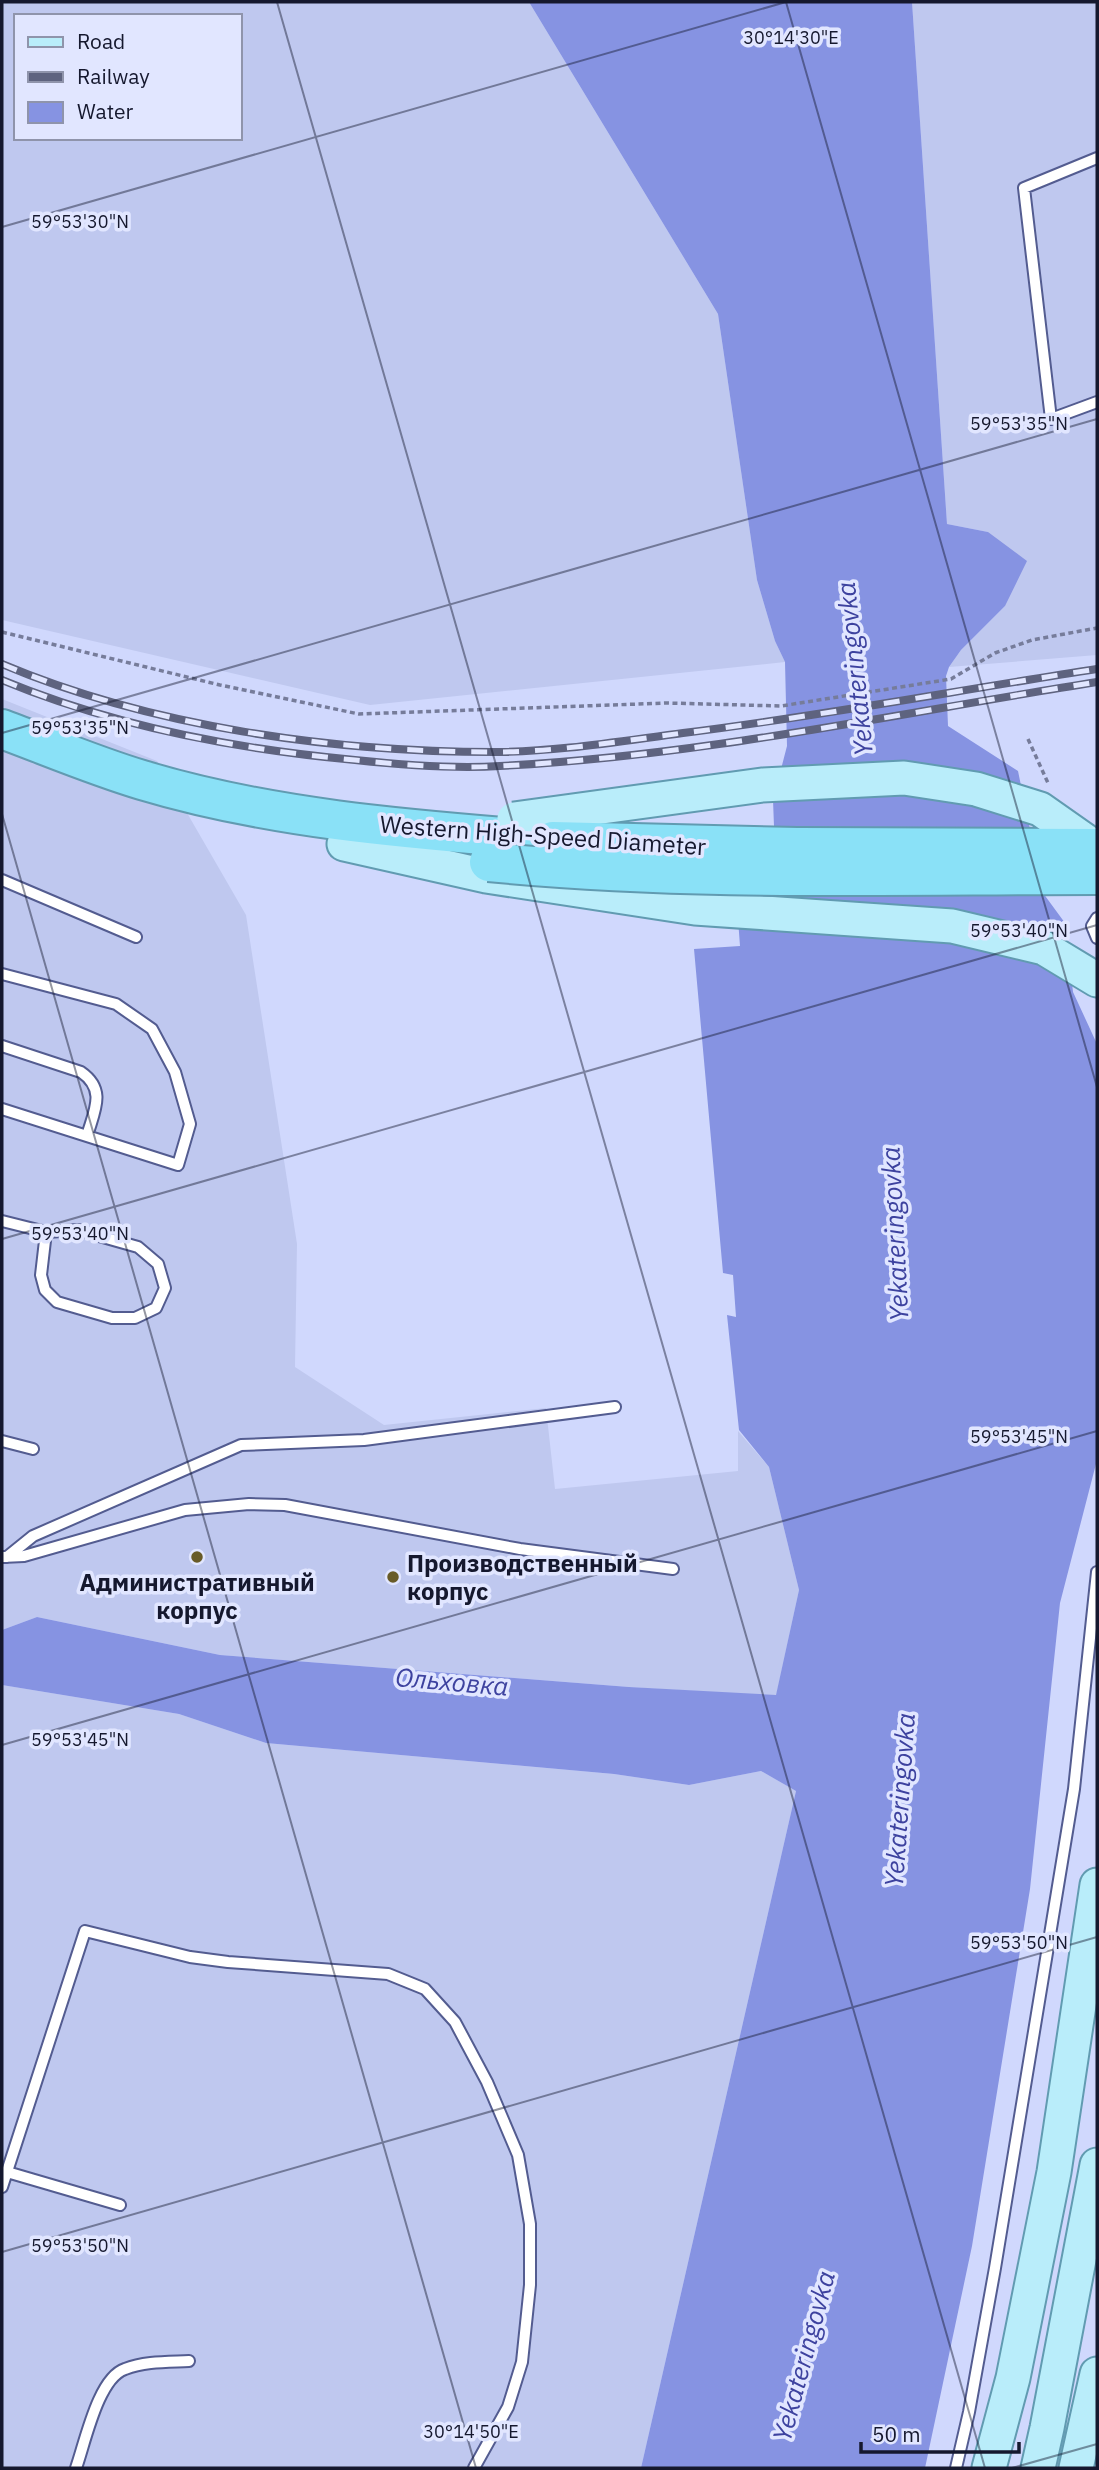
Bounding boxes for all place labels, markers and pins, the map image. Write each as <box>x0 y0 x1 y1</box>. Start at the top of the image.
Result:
place label: Производственный корпус <box>407 1547 638 1607</box>
marker: Административный корпус <box>189 1549 205 1565</box>
place label: Административный корпус <box>79 1566 315 1626</box>
marker: Производственный корпус <box>385 1569 401 1585</box>

